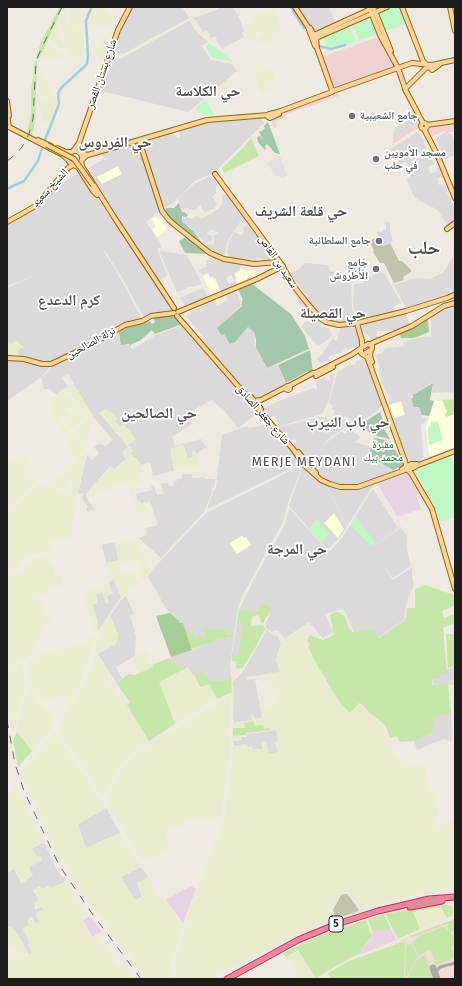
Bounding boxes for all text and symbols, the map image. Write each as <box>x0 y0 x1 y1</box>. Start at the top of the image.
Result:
street label: شارع بستان القصر <box>84 38 120 110</box>
district label: حي الكلاسة <box>175 83 241 101</box>
place label: جامع الشعيبية <box>360 109 418 123</box>
marker: جامع الشعيبية <box>347 111 357 121</box>
district label: حي الفردوس <box>78 134 152 152</box>
place label: مسجد الأمويين في حلب <box>384 146 446 172</box>
marker: مسجد الأمويين في حلب <box>371 154 381 164</box>
street label: الشيخ سعيد <box>29 166 71 210</box>
district label: حي قلعة الشريف <box>255 203 347 221</box>
street label: سعيد بن العاص <box>256 233 300 291</box>
place label: جامع السلطانية <box>309 234 371 248</box>
marker: جامع السلطانية <box>374 236 384 246</box>
district label: حلب <box>408 238 440 260</box>
place label: جَامِع الْأُطْرُوش <box>330 256 368 282</box>
marker: جَامِع الْأُطْرُوش <box>371 264 381 274</box>
district label: كرم الدعدع <box>38 292 100 310</box>
district label: حي القصيلة <box>300 305 366 323</box>
street label: نزلة الصالحين <box>64 324 118 362</box>
street label: شارع جعفر الصادق <box>233 382 293 448</box>
district label: حي الصالحين <box>121 405 197 423</box>
district label: حي باب النيرب <box>306 414 390 432</box>
park label: مقبرة محمد بيك <box>363 438 403 464</box>
district label: MERJE MEYDANI <box>252 454 356 470</box>
district label: حي المرجة <box>267 541 327 559</box>
road number: 5 <box>329 916 343 932</box>

